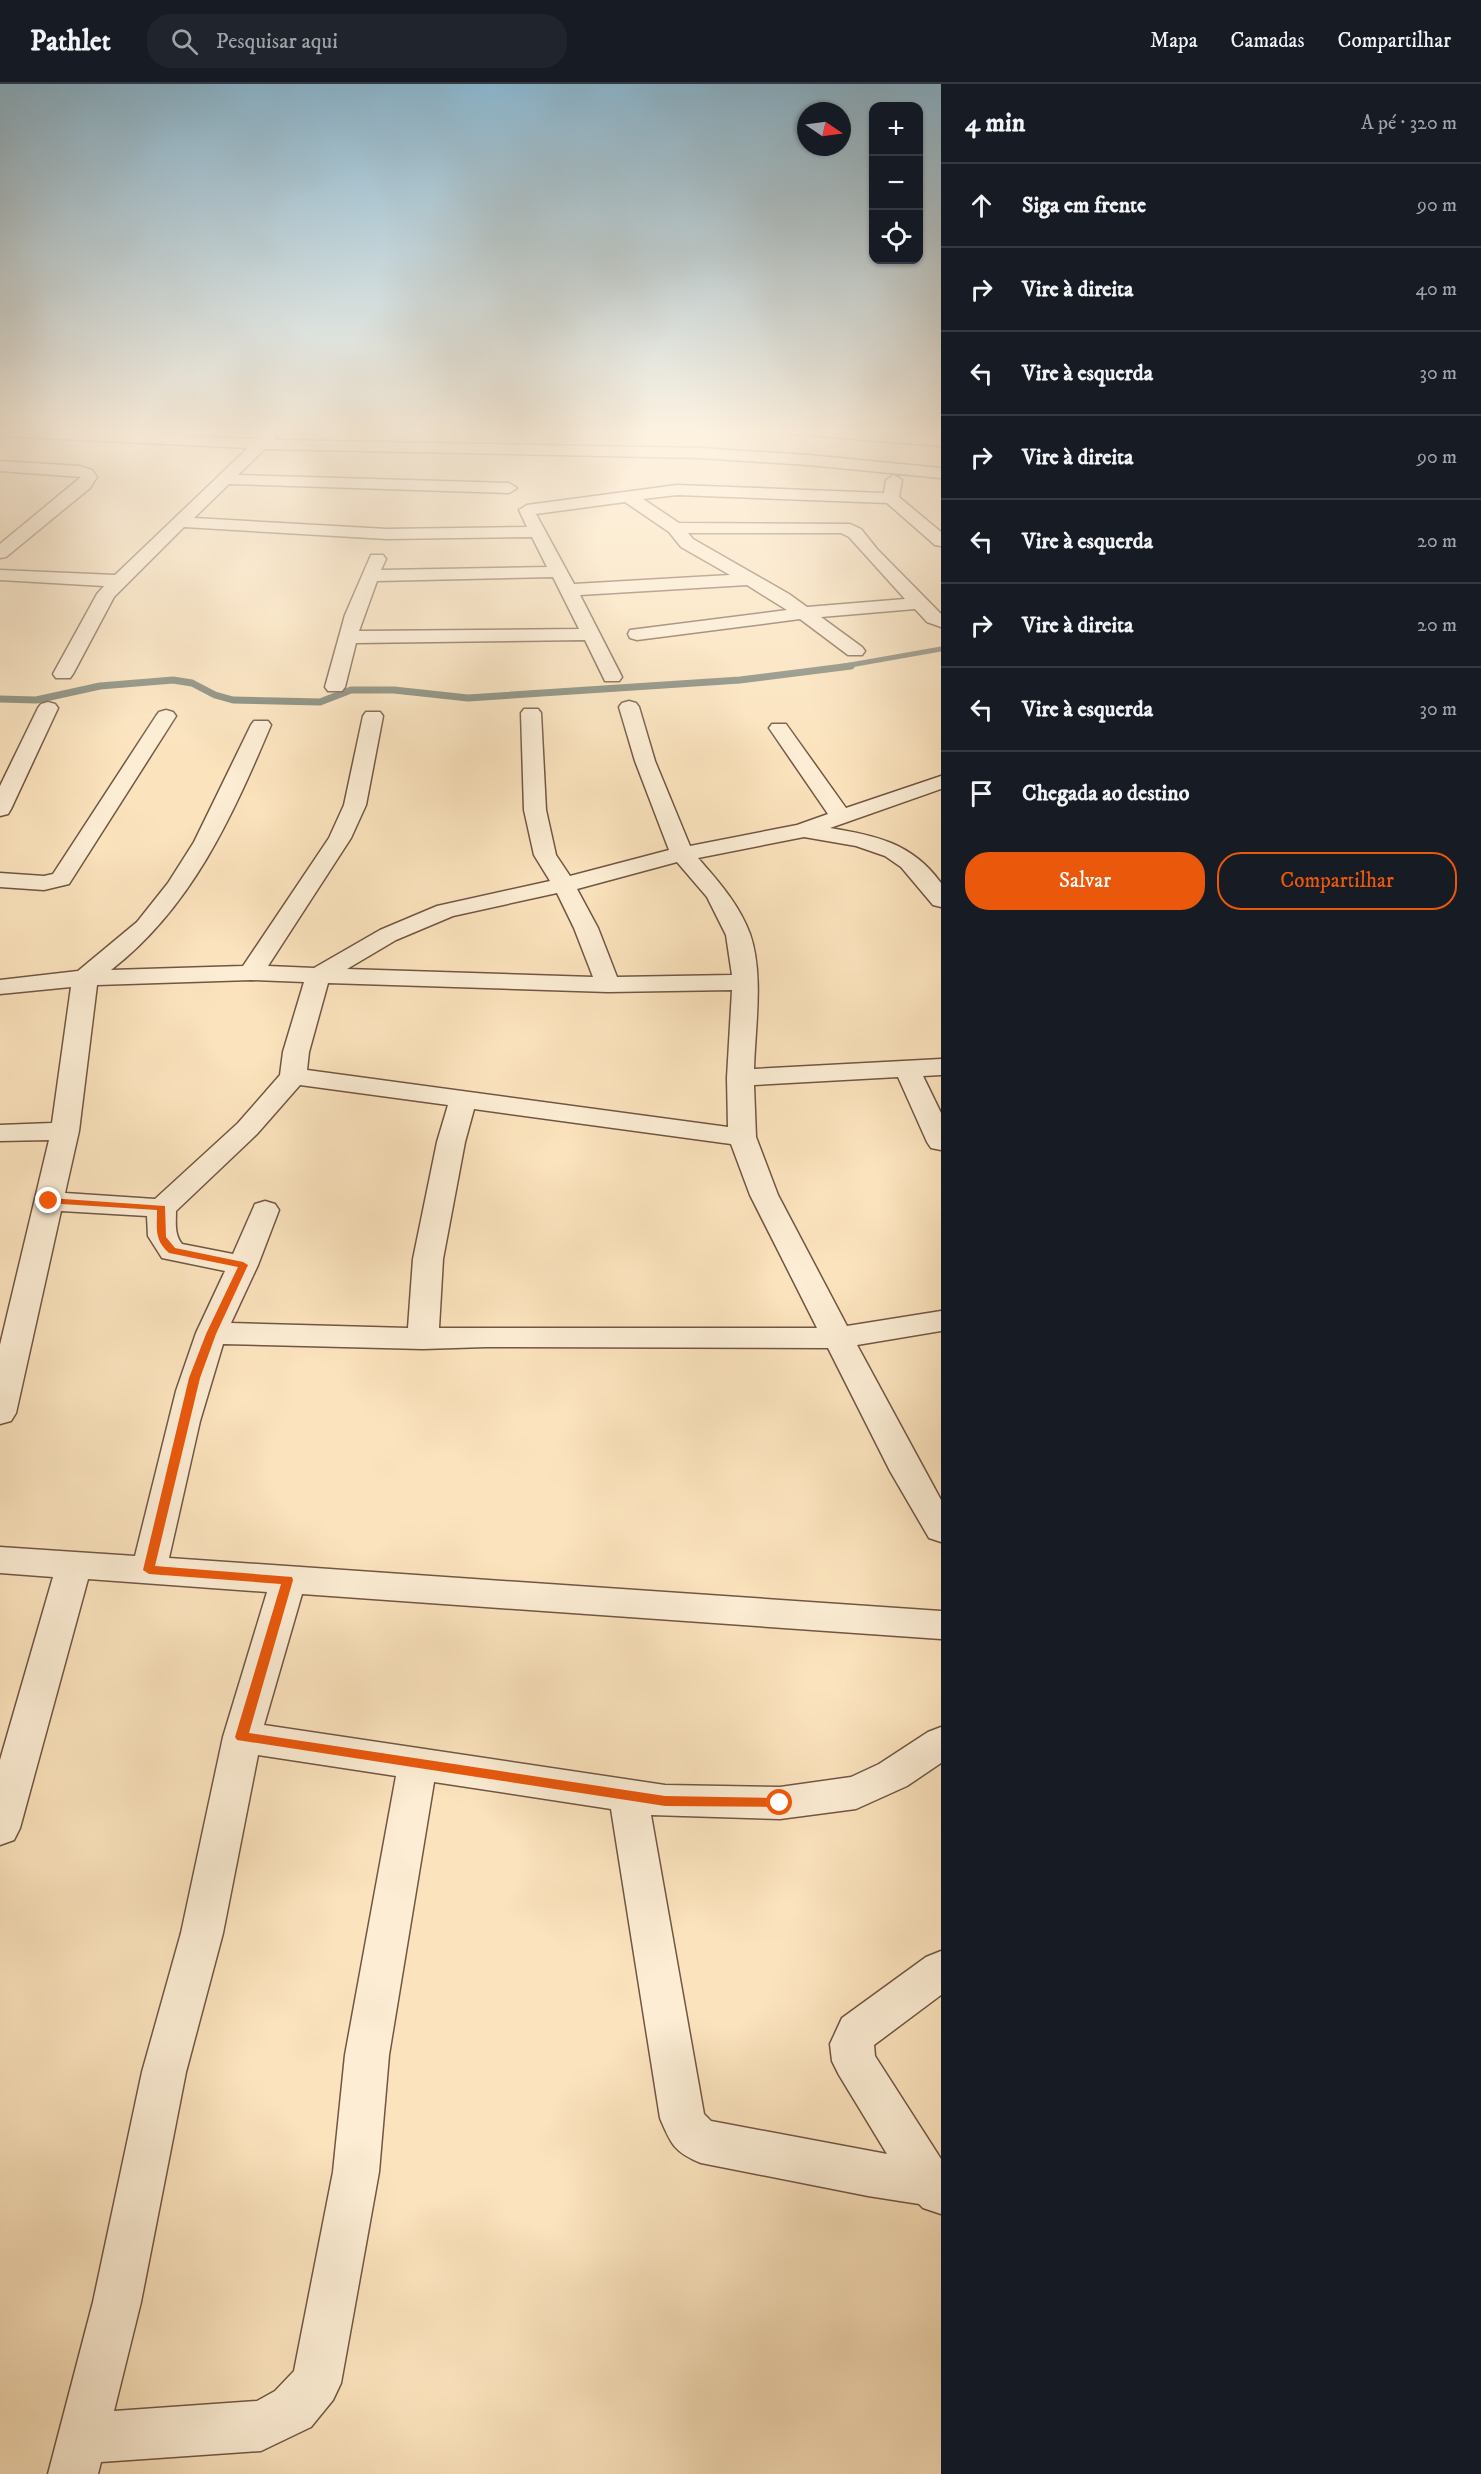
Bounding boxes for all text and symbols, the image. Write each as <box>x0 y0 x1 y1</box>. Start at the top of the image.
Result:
search box <box>147 14 567 68</box>
text: Pathlet <box>30 24 111 59</box>
icon: search <box>168 25 201 58</box>
text: Pesquisar aqui <box>216 28 338 55</box>
text: Mapa <box>1150 28 1198 54</box>
text: Camadas <box>1231 28 1305 54</box>
text: Compartilhar <box>1338 28 1451 54</box>
north arrow <box>797 102 851 156</box>
map controls <box>869 102 923 264</box>
button: + <box>869 102 923 156</box>
text: 4 min <box>965 107 1025 140</box>
text: A pé · 320 m <box>1361 111 1457 136</box>
button: − <box>869 156 923 210</box>
icon: ahead <box>965 189 998 222</box>
text: Siga em frente <box>1022 192 1146 219</box>
text: 90 m <box>1417 193 1457 218</box>
button: locate <box>869 210 923 264</box>
icon: right <box>965 273 998 306</box>
text: Vire à direita <box>1022 276 1133 303</box>
text: 40 m <box>1415 277 1457 302</box>
icon: left <box>965 357 998 390</box>
text: Vire à esquerda <box>1022 360 1153 387</box>
text: 30 m <box>1419 361 1457 386</box>
icon: right <box>965 441 998 474</box>
text: Vire à direita <box>1022 444 1133 471</box>
text: 90 m <box>1417 445 1457 470</box>
icon: left <box>965 525 998 558</box>
text: Vire à esquerda <box>1022 528 1153 555</box>
text: 20 m <box>1417 529 1457 554</box>
icon: right <box>965 609 998 642</box>
text: Vire à direita <box>1022 612 1133 639</box>
text: 20 m <box>1417 613 1457 638</box>
icon: left <box>965 693 998 726</box>
text: Vire à esquerda <box>1022 696 1153 723</box>
text: 30 m <box>1419 697 1457 722</box>
icon: arrive <box>965 777 998 810</box>
text: Chegada ao destino <box>1022 780 1189 807</box>
button: Salvar <box>965 852 1205 910</box>
button: Compartilhar <box>1217 852 1457 910</box>
route end <box>35 1187 61 1213</box>
route start <box>766 1789 792 1815</box>

